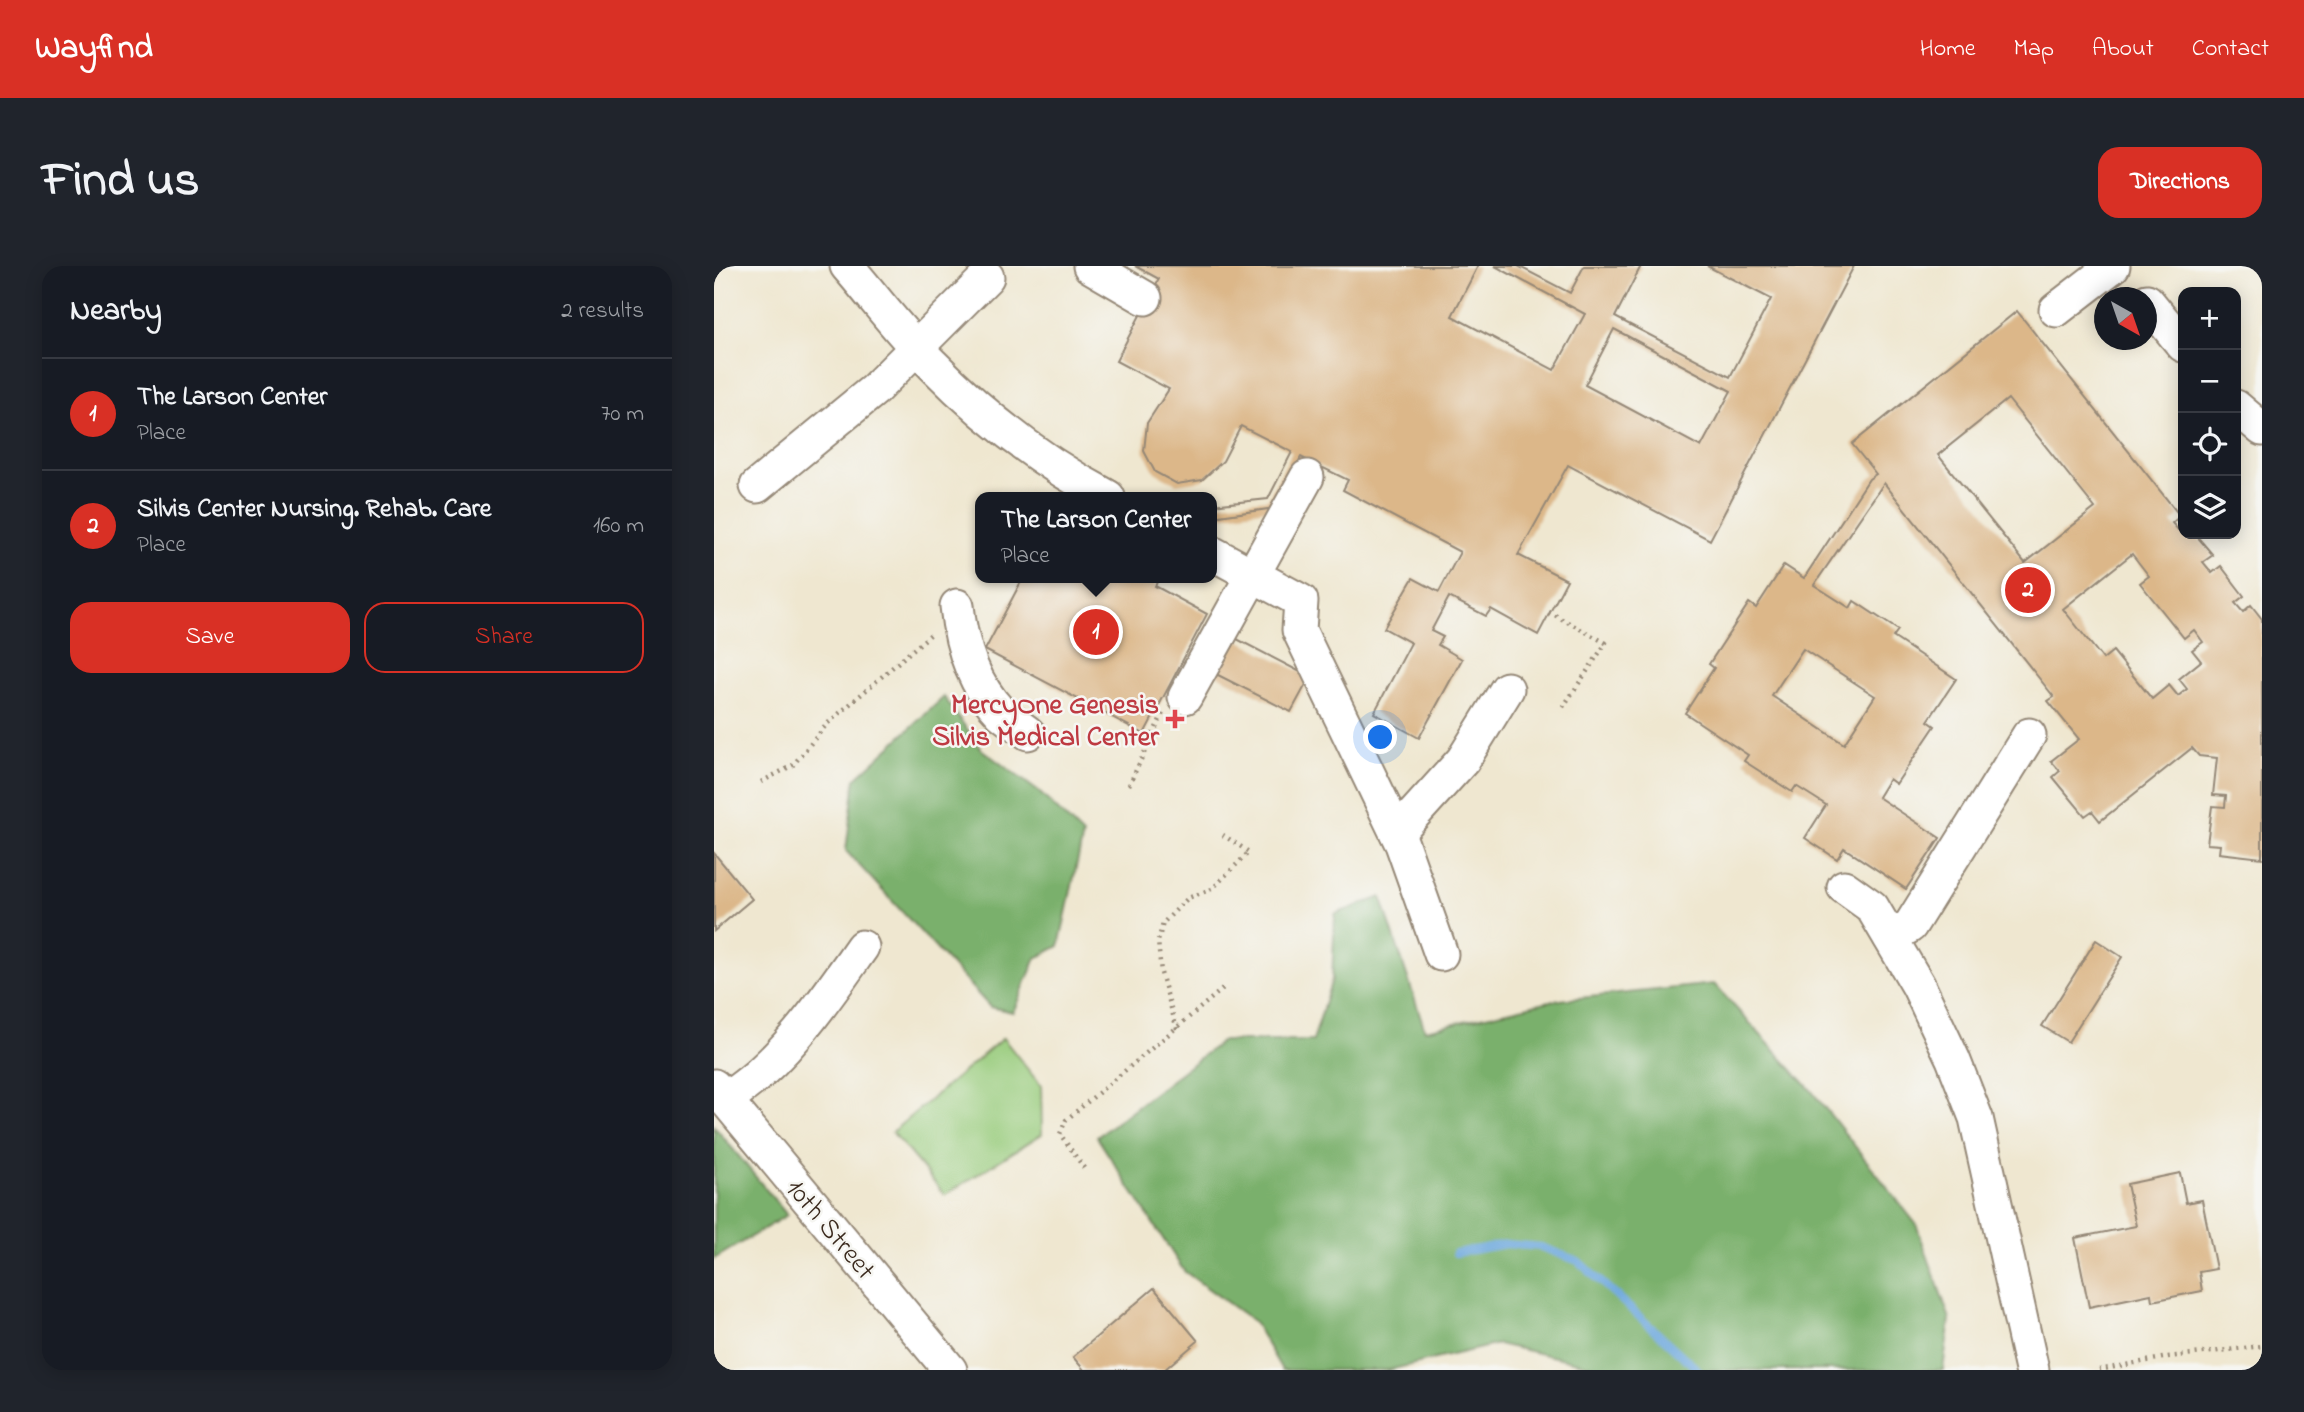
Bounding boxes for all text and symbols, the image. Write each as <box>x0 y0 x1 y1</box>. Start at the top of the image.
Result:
text: Wayfind <box>35 25 153 73</box>
text: Home <box>1920 32 1976 67</box>
text: Map <box>2014 32 2054 67</box>
text: About <box>2092 32 2154 67</box>
text: Contact <box>2192 32 2269 67</box>
text: Find us <box>42 146 199 218</box>
button: Directions <box>2098 147 2262 218</box>
north arrow <box>2094 287 2157 350</box>
map controls <box>2178 287 2241 539</box>
button: + <box>2178 287 2241 350</box>
text: Nearby <box>70 290 162 334</box>
text: 2 results <box>561 295 644 328</box>
button: − <box>2178 350 2241 413</box>
text: The Larson Center <box>137 379 327 417</box>
text: 1 <box>89 398 97 431</box>
text: 70 m <box>601 398 644 431</box>
button: locate <box>2178 413 2241 476</box>
text: Place <box>137 417 186 450</box>
button: layers <box>2178 476 2241 539</box>
text: Silvis Center Nursing. Rehab. Care <box>137 491 491 529</box>
popup <box>975 492 1217 583</box>
text: The Larson Center <box>1001 502 1191 540</box>
text: 2 <box>87 510 99 543</box>
text: 160 m <box>593 510 644 543</box>
text: Place <box>137 529 186 562</box>
text: Place <box>1001 540 1050 573</box>
pin: 2 <box>2005 564 2051 616</box>
button: Save <box>70 602 350 673</box>
button: Share <box>364 602 644 673</box>
pin: 1 <box>1073 606 1119 658</box>
place label: MercyOne Genesis Silvis Medical Center <box>932 686 1160 759</box>
marker: MercyOne Genesis Silvis Medical Center <box>1165 709 1185 729</box>
your location <box>1363 720 1397 754</box>
street label: 10th Street <box>775 1171 884 1290</box>

